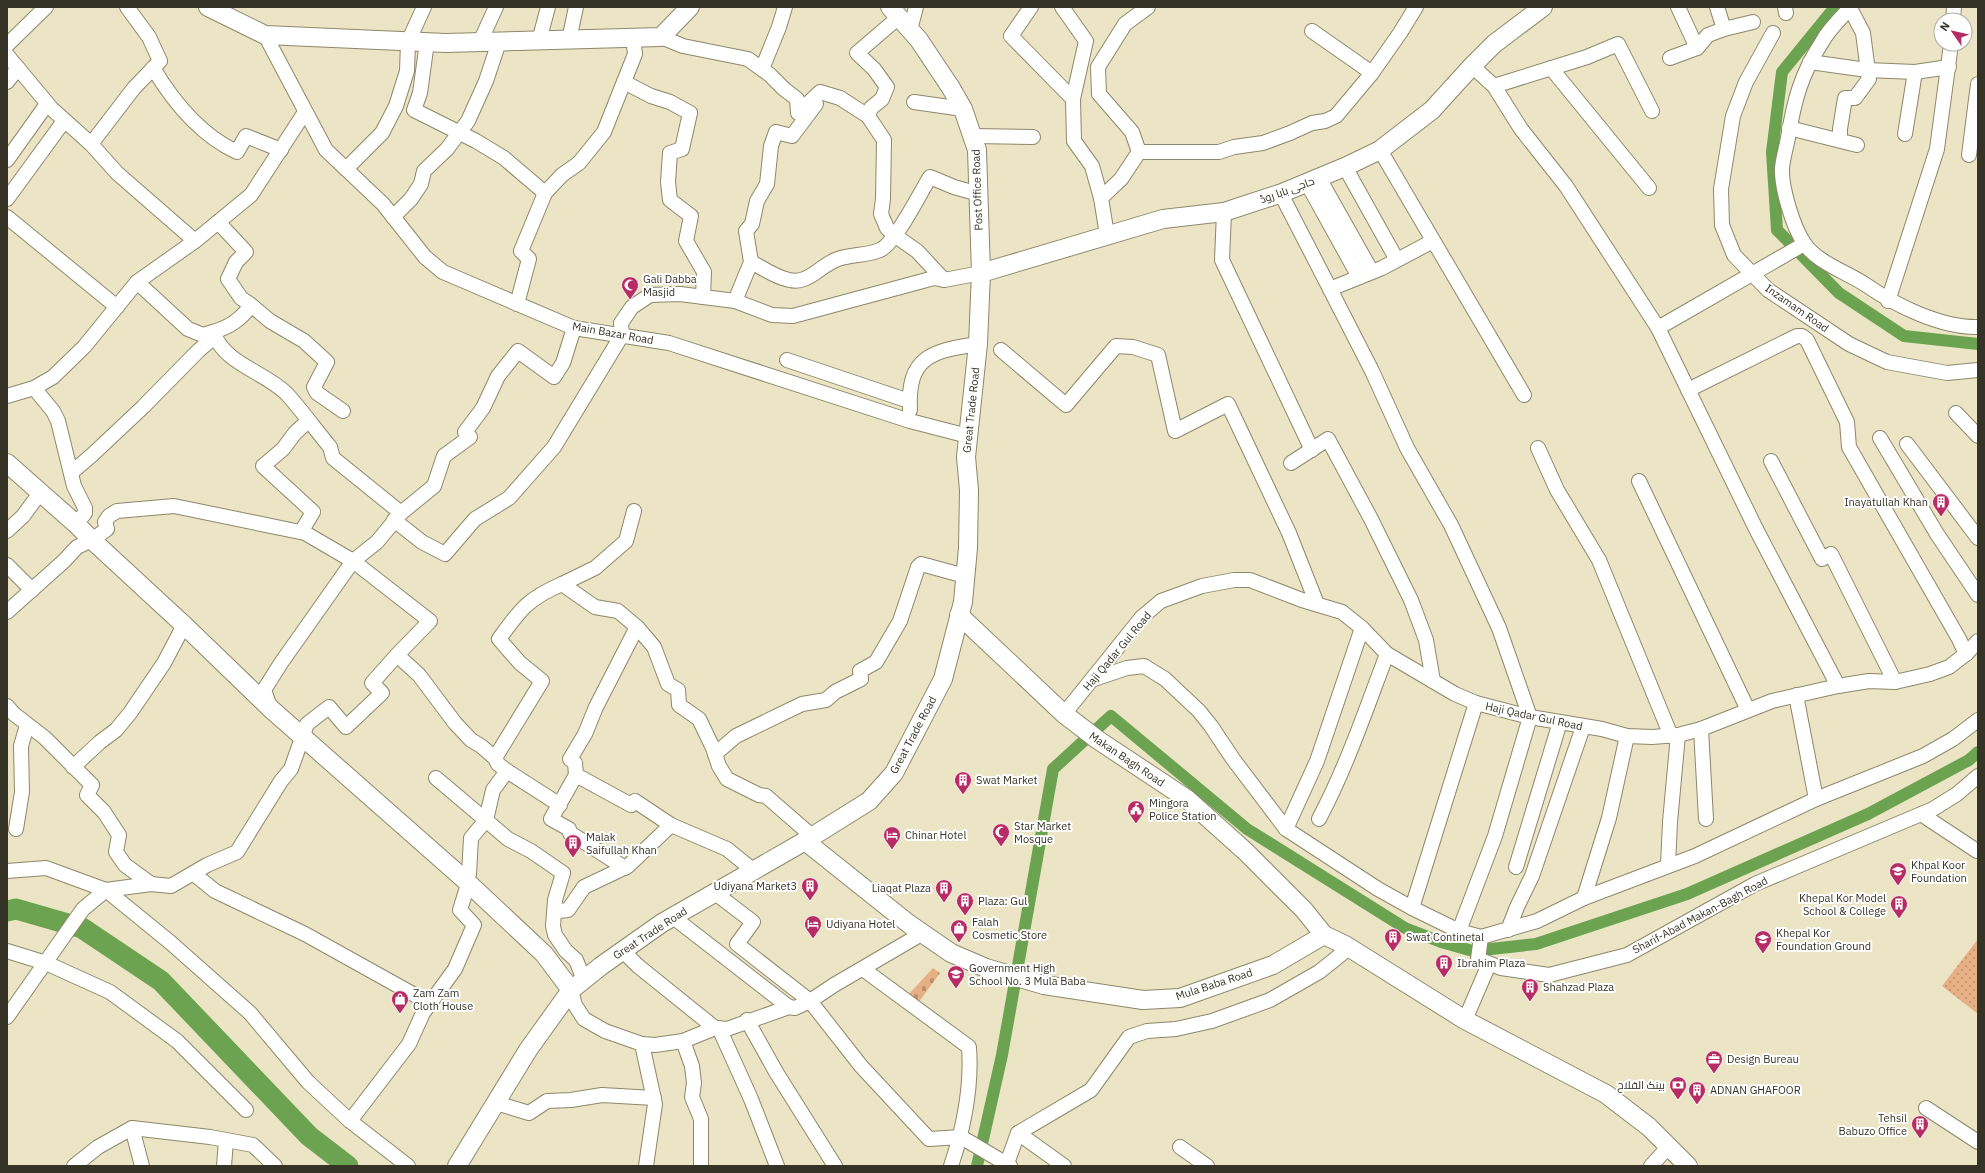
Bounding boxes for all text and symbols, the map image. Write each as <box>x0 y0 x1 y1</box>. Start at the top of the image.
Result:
north arrow <box>1933 12 1973 52</box>
text: N <box>1937 19 1953 34</box>
street label: Post Office Road <box>969 149 985 231</box>
street label: حاجی بابا روڈ <box>1258 174 1316 206</box>
place label: Gali Dabba Masjid <box>643 272 697 299</box>
mosque icon: Gali Dabba Masjid <box>620 275 640 300</box>
street label: Inzamam Road <box>1762 281 1832 335</box>
street label: Main Bazar Road <box>571 319 655 347</box>
street label: Great Trade Road <box>960 367 982 453</box>
building icon: Inayatullah Khan <box>1931 492 1951 517</box>
place label: Inayatullah Khan <box>1844 495 1928 509</box>
street label: Haji Qadar Gul Road <box>1080 609 1154 693</box>
street label: Great Trade Road <box>887 694 939 776</box>
street label: Haji Qadar Gul Road <box>1484 699 1584 733</box>
street label: Makan Bagh Road <box>1086 729 1168 789</box>
building icon: Swat Market <box>953 770 973 795</box>
place label: Swat Market <box>976 773 1038 787</box>
place label: Mingora Police Station <box>1149 796 1217 823</box>
public building icon: Mingora Police Station <box>1126 799 1146 824</box>
place label: Star Market Mosque <box>1014 819 1071 846</box>
mosque icon: Star Market Mosque <box>991 822 1011 847</box>
hotel icon: Chinar Hotel <box>882 825 902 850</box>
place label: Chinar Hotel <box>905 828 966 842</box>
place label: Malak Saifullah Khan <box>586 830 657 857</box>
building icon: Malak Saifullah Khan <box>563 833 583 858</box>
place label: Khpal Koor Foundation <box>1911 858 1967 885</box>
school or university icon: Khpal Koor Foundation <box>1888 861 1908 886</box>
street label: Sharif-Abad Makan-Bagh Road <box>1630 873 1770 957</box>
building icon: Udiyana Market3 <box>800 876 820 901</box>
building icon: Liaqat Plaza <box>934 878 954 903</box>
place label: Udiyana Market3 <box>714 879 797 893</box>
place label: Liaqat Plaza <box>872 881 931 895</box>
building icon: Plaza: Gul <box>955 891 975 916</box>
place label: Khepal Kor Model School & College <box>1799 891 1886 918</box>
place label: Plaza: Gul <box>978 894 1027 908</box>
building icon: Khepal Kor Model School & College <box>1889 894 1909 919</box>
street label: Great Trade Road <box>610 904 690 962</box>
hotel icon: Udiyana Hotel <box>803 914 823 939</box>
place label: Falah Cosmetic Store <box>972 915 1047 942</box>
place label: Udiyana Hotel <box>826 917 895 931</box>
shop icon: Falah Cosmetic Store <box>949 918 969 943</box>
place label: Khepal Kor Foundation Ground <box>1776 926 1871 953</box>
building icon: Swat Continetal <box>1383 927 1403 952</box>
school or university icon: Khepal Kor Foundation Ground <box>1753 929 1773 954</box>
place label: Swat Continetal <box>1406 930 1484 944</box>
building icon: Ibrahim Plaza <box>1434 953 1454 978</box>
place label: Ibrahim Plaza <box>1457 956 1525 970</box>
place label: Government High School No. 3 Mula Baba <box>969 961 1086 988</box>
school or university icon: Government High School No. 3 Mula Baba <box>946 964 966 989</box>
street label: Mula Baba Road <box>1174 965 1254 1003</box>
building icon: Shahzad Plaza <box>1520 977 1540 1002</box>
place label: Shahzad Plaza <box>1543 980 1614 994</box>
place label: Zam Zam Cloth House <box>413 986 473 1013</box>
shop icon: Zam Zam Cloth House <box>390 989 410 1014</box>
office icon: Design Bureau <box>1704 1049 1724 1074</box>
place label: Design Bureau <box>1727 1052 1799 1066</box>
bank icon: بینک الفلاح <box>1668 1075 1688 1100</box>
place label: بینک الفلاح <box>1617 1078 1665 1093</box>
building icon: ADNAN GHAFOOR <box>1687 1080 1707 1105</box>
place label: ADNAN GHAFOOR <box>1710 1083 1801 1097</box>
place label: Tehsil Babuzo Office <box>1838 1111 1907 1138</box>
building icon: Tehsil Babuzo Office <box>1910 1114 1930 1139</box>

